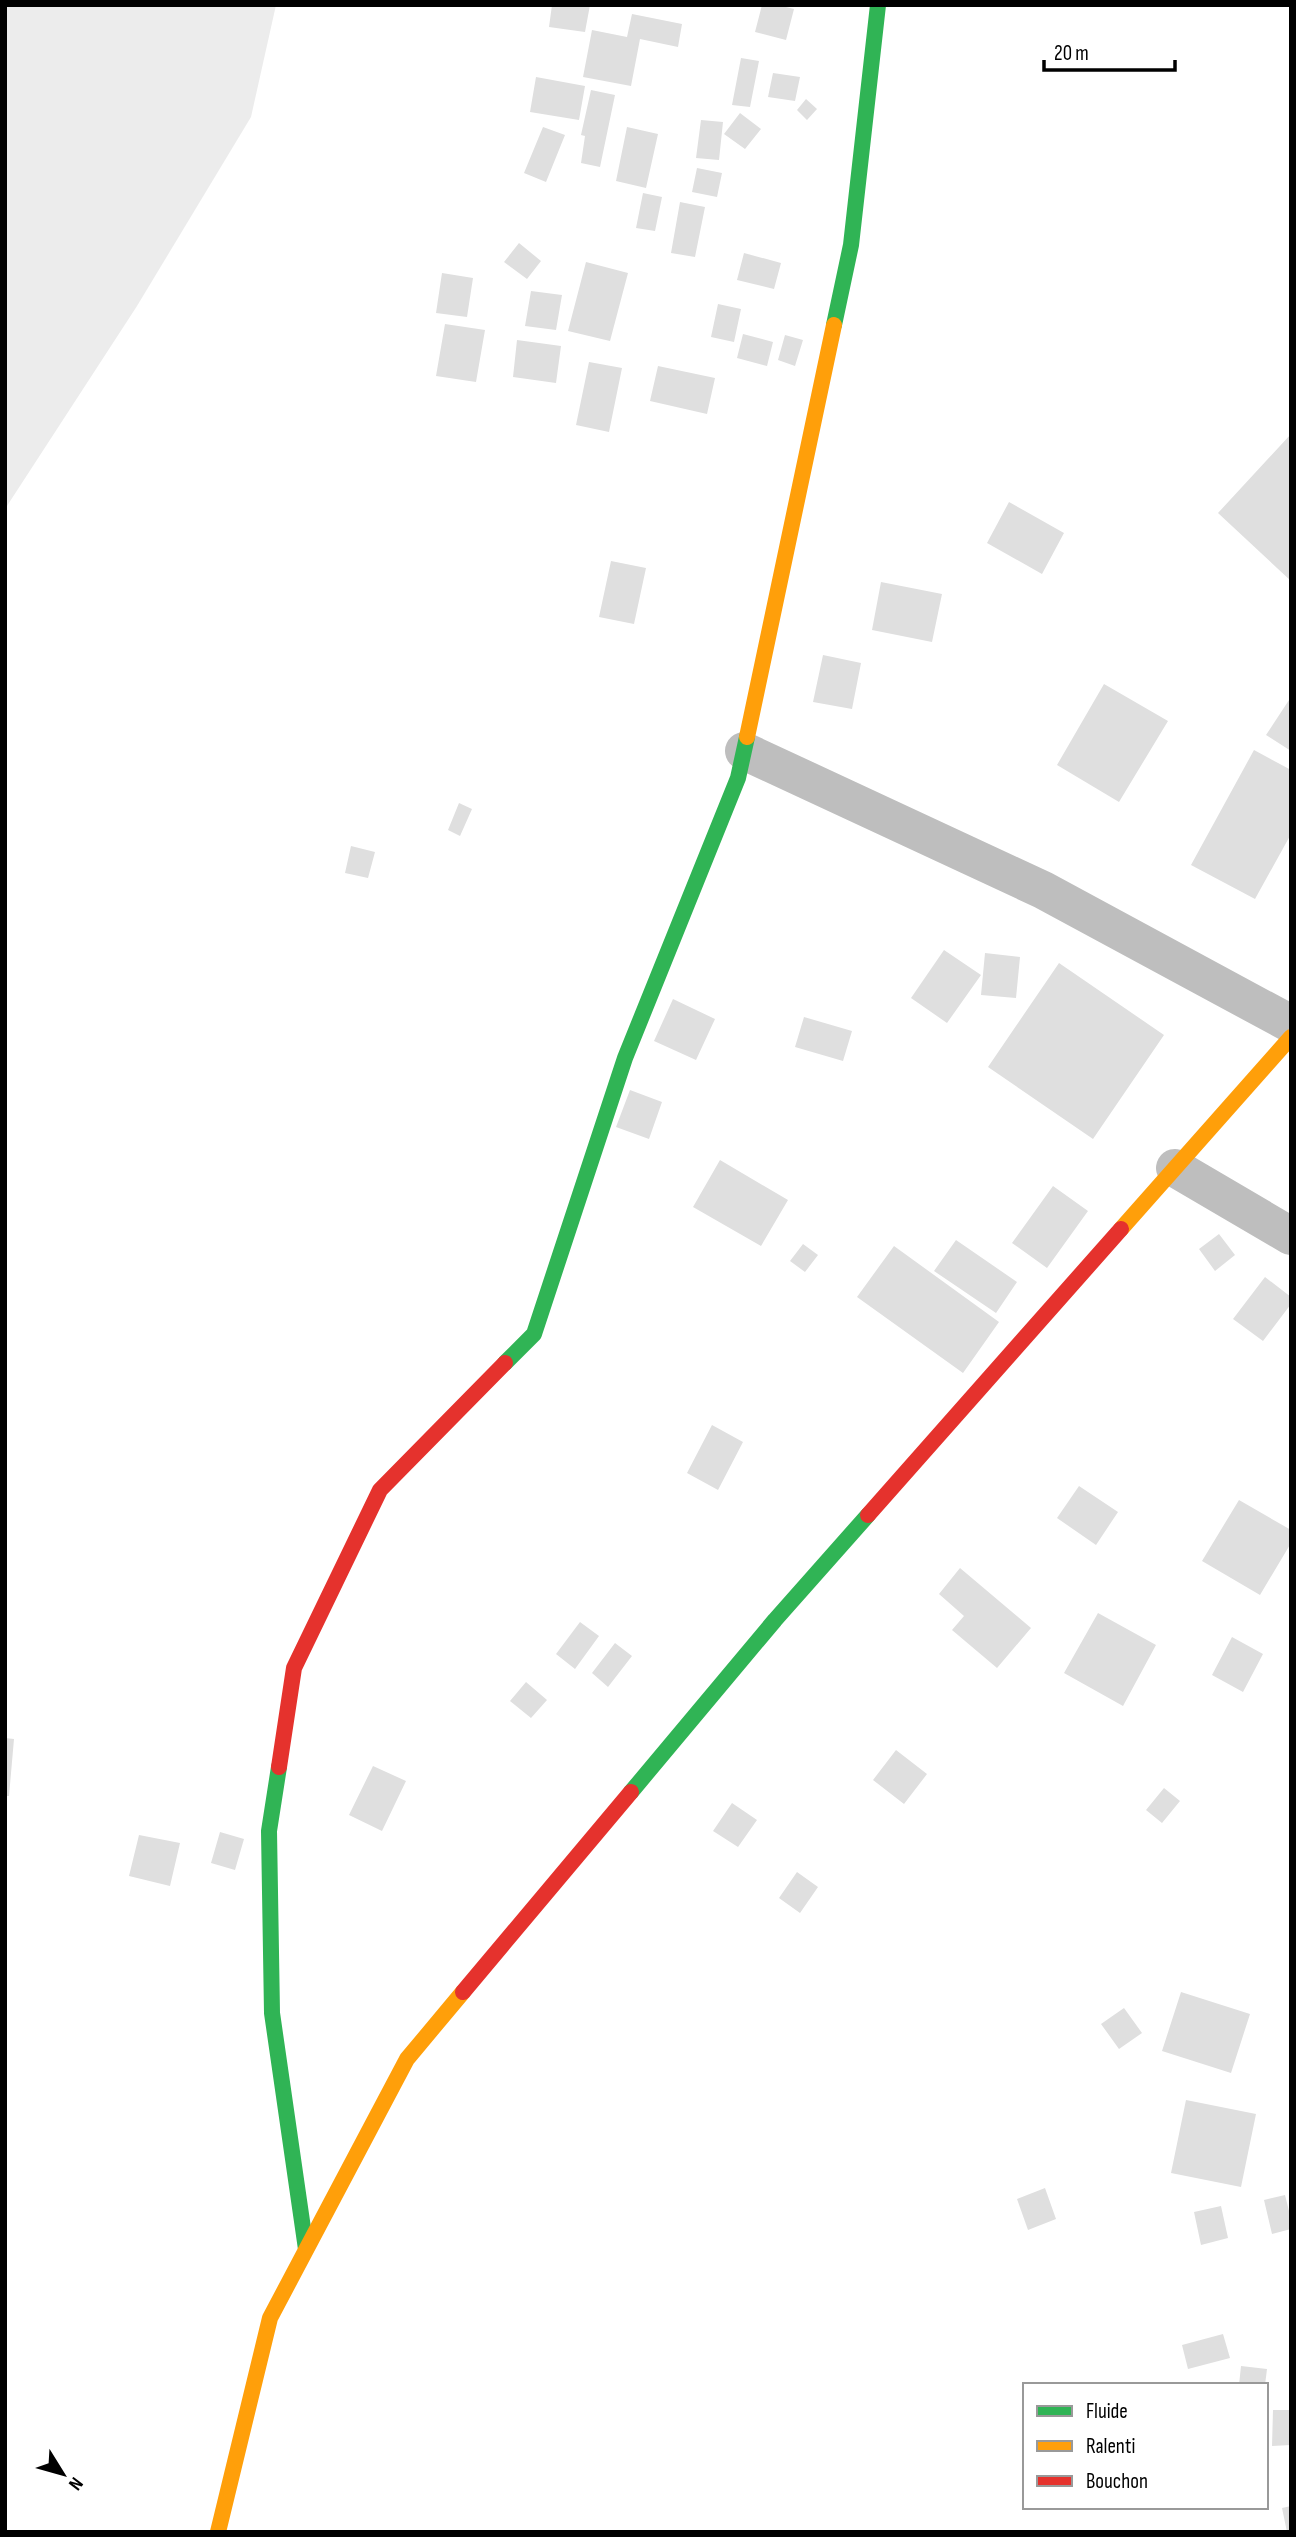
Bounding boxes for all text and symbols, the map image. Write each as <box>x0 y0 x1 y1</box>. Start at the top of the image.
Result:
scale bar <box>1044 28 1175 72</box>
text: 20 m <box>1054 41 1089 66</box>
legend <box>1023 2383 1268 2509</box>
text: Fluide <box>1086 2399 1128 2424</box>
text: Ralenti <box>1086 2434 1135 2459</box>
north arrow <box>28 2439 98 2509</box>
text: Bouchon <box>1086 2469 1148 2494</box>
text: N <box>63 2472 88 2494</box>

